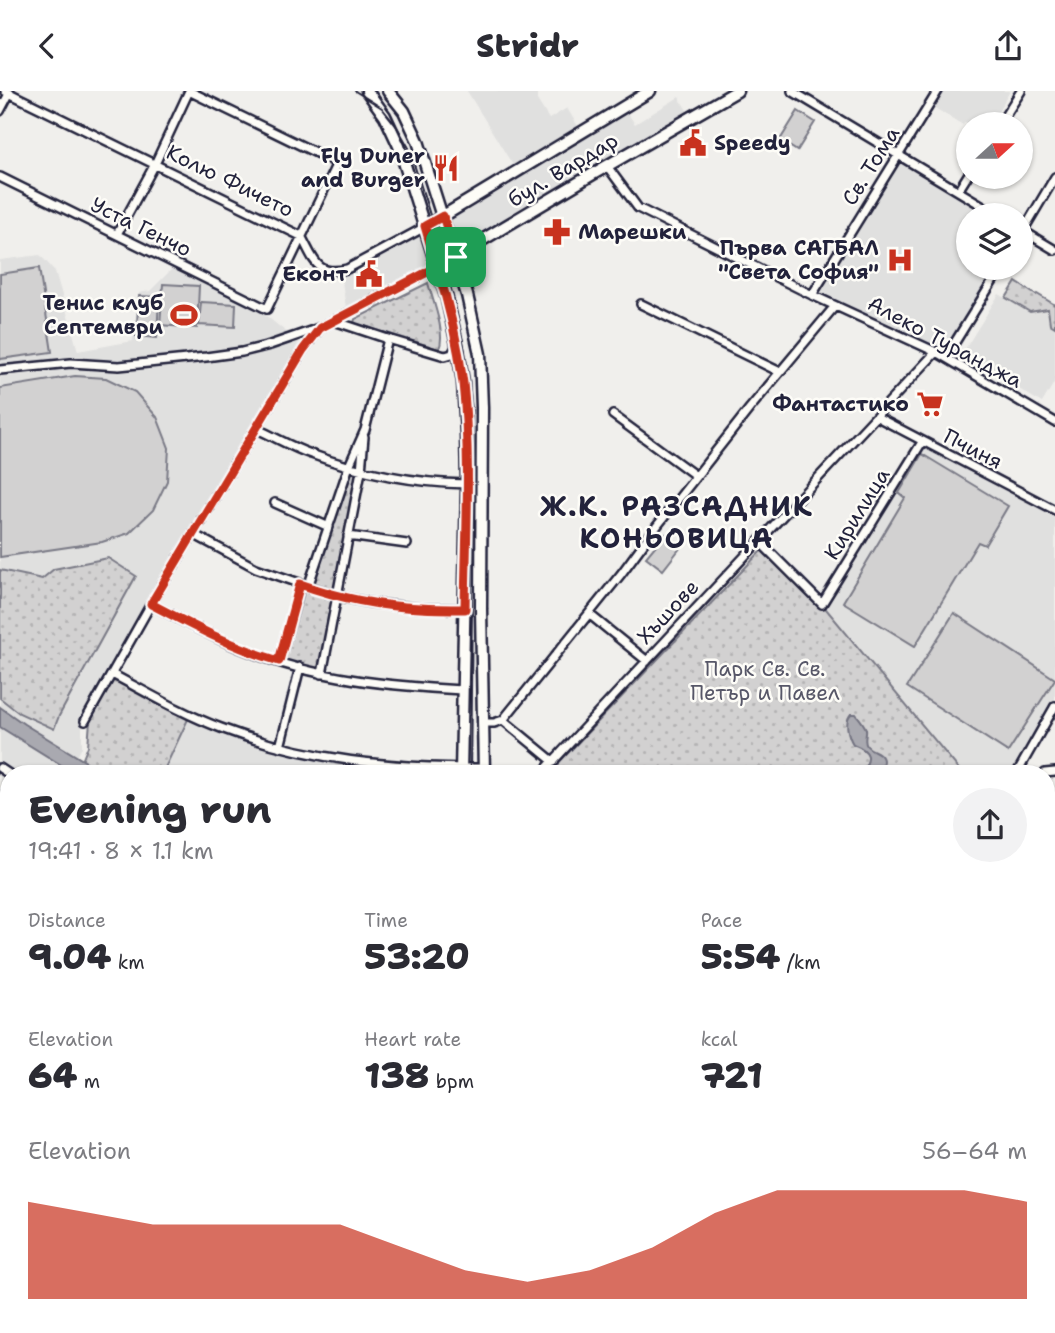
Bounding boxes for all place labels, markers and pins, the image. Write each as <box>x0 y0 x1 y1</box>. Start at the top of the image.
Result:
public building icon: Speedy <box>678 128 708 158</box>
place label: Speedy <box>714 129 790 157</box>
place label: Fly Duner and Burger <box>301 142 425 194</box>
restaurant icon: Fly Duner and Burger <box>431 153 461 183</box>
pharmacy icon: Марешки <box>542 217 572 247</box>
place label: Марешки <box>578 218 687 246</box>
pin <box>426 227 486 287</box>
place label: Първа САГБАЛ "Света София" <box>718 234 879 286</box>
hospital icon: Първа САГБАЛ "Света София" <box>885 245 915 275</box>
public building icon: Еконт <box>354 259 384 289</box>
place label: Еконт <box>282 260 348 288</box>
place label: Тенис клуб Септември <box>42 289 163 341</box>
sports icon: Тенис клуб Септември <box>169 300 199 330</box>
supermarket icon: Фантастико <box>915 389 945 419</box>
place label: Фантастико <box>772 390 909 418</box>

